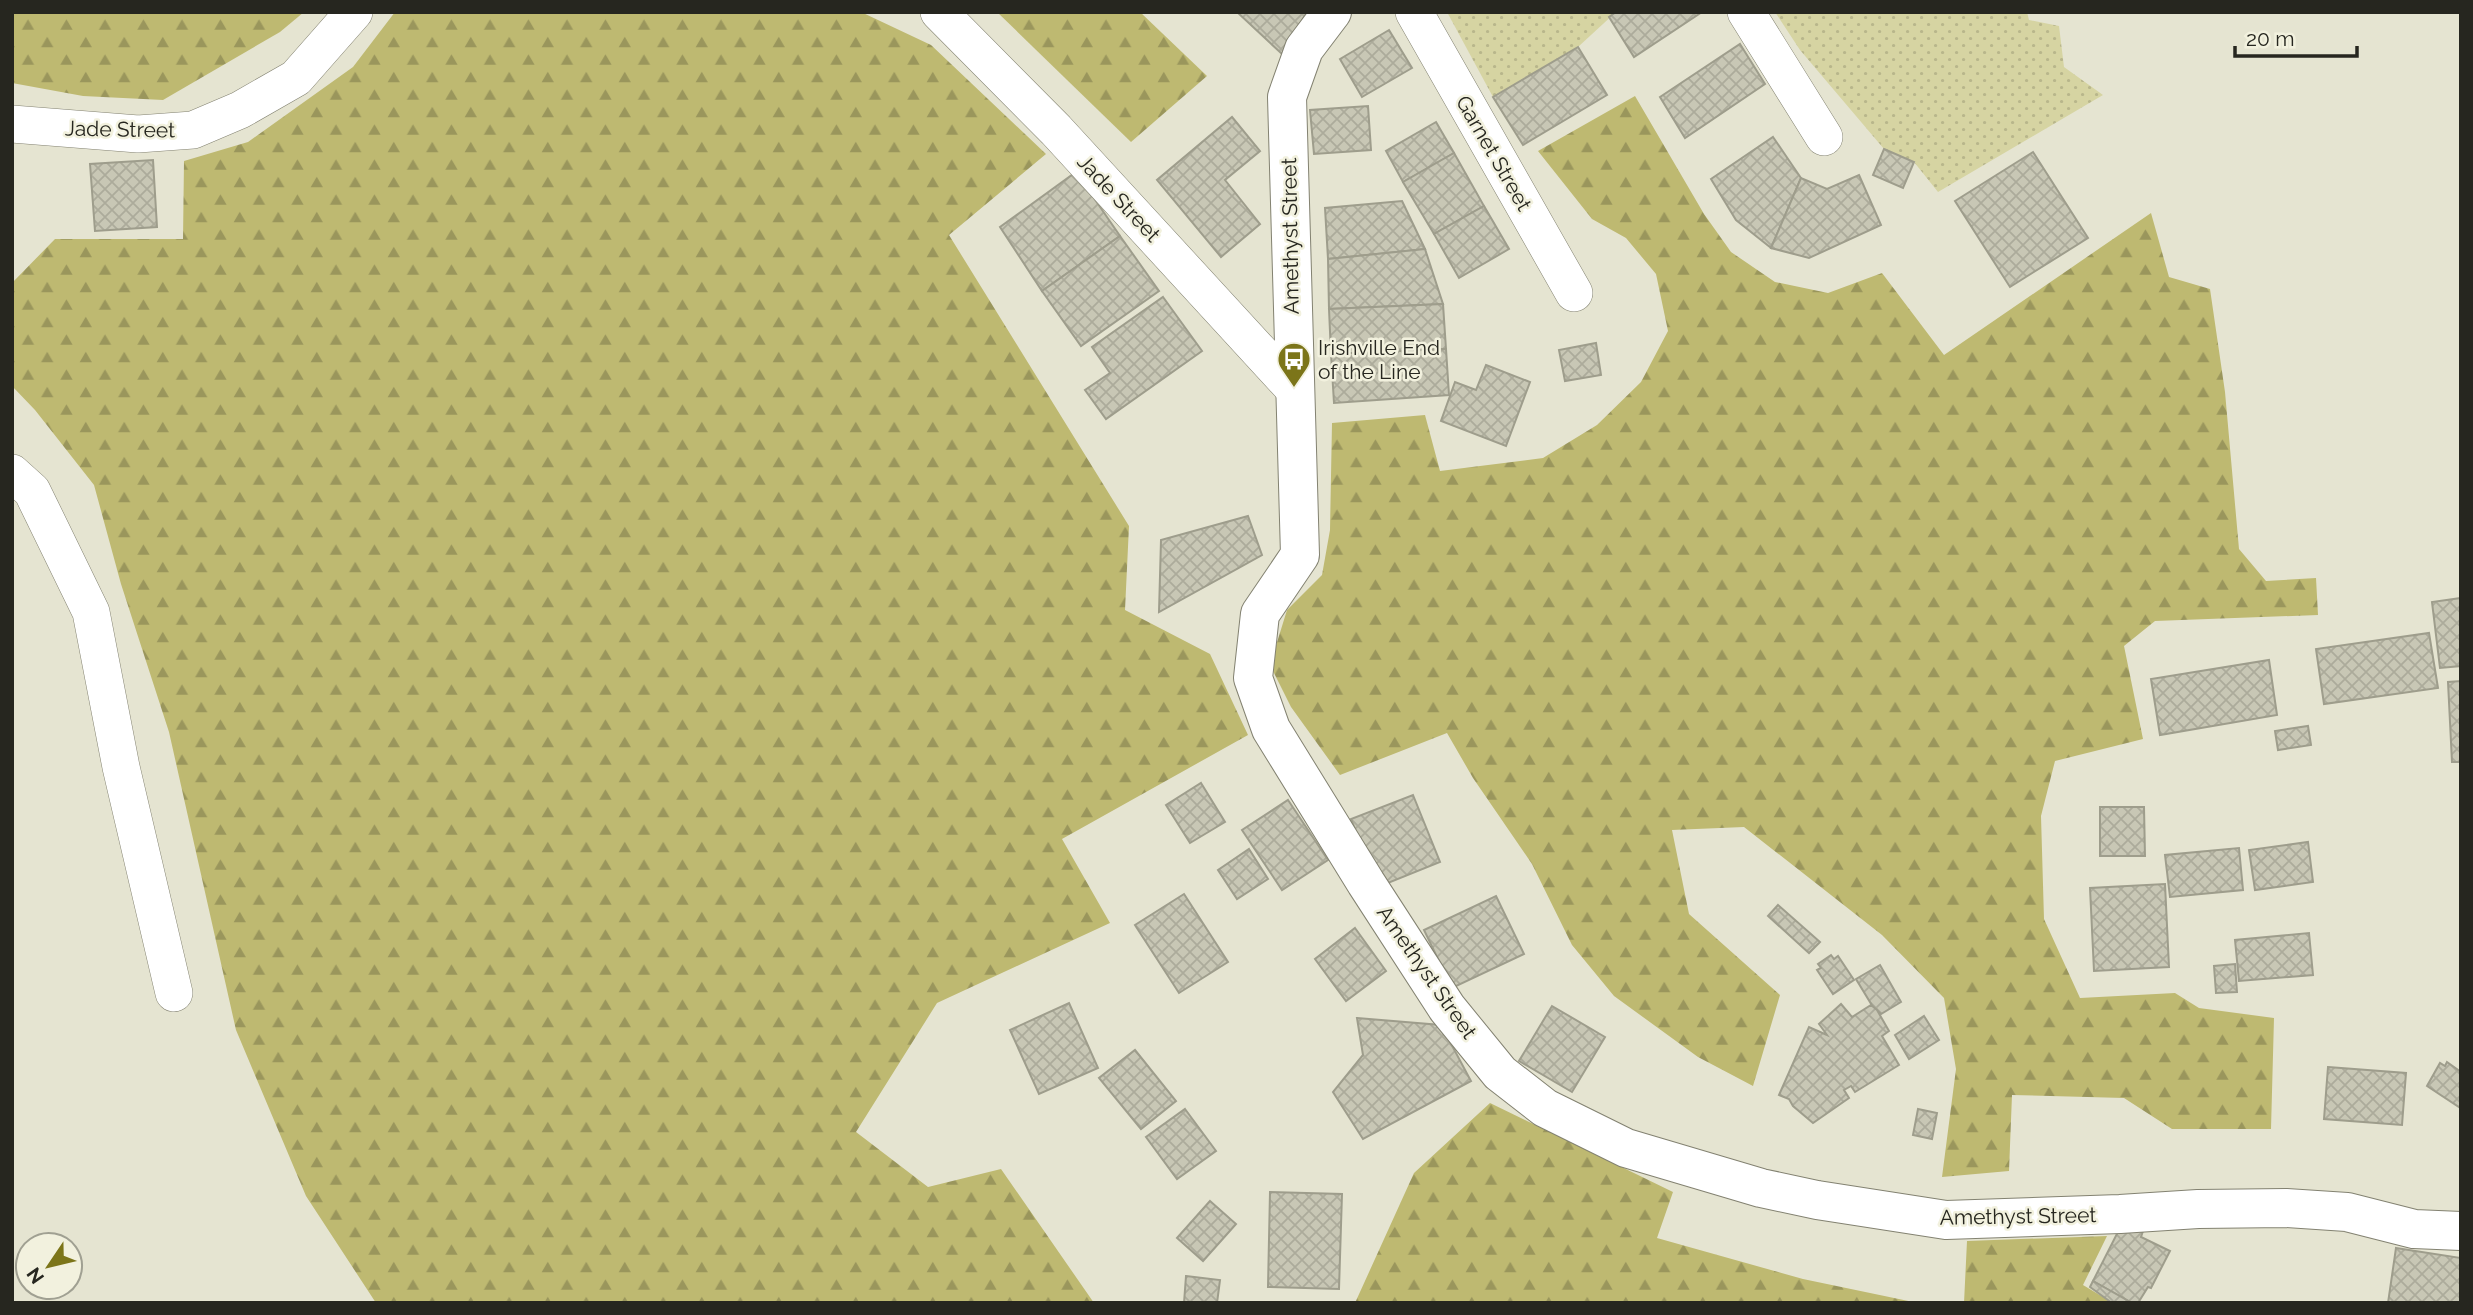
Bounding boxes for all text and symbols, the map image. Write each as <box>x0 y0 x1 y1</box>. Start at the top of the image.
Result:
scale bar <box>2235 14 2358 58</box>
text: 20 m <box>2246 26 2294 51</box>
street label: Garnet Street <box>1451 91 1537 215</box>
street label: Jade Street <box>65 116 175 142</box>
street label: Jade Street <box>1072 149 1166 247</box>
street label: Amethyst Street <box>1276 157 1304 315</box>
place label: Irishville End of the Line <box>1318 335 1440 384</box>
bus stop icon: Irishville End of the Line <box>1275 340 1313 389</box>
street label: Amethyst Street <box>1372 901 1482 1043</box>
street label: Amethyst Street <box>1939 1202 2097 1230</box>
north arrow <box>14 1231 84 1301</box>
text: N <box>22 1264 48 1288</box>

